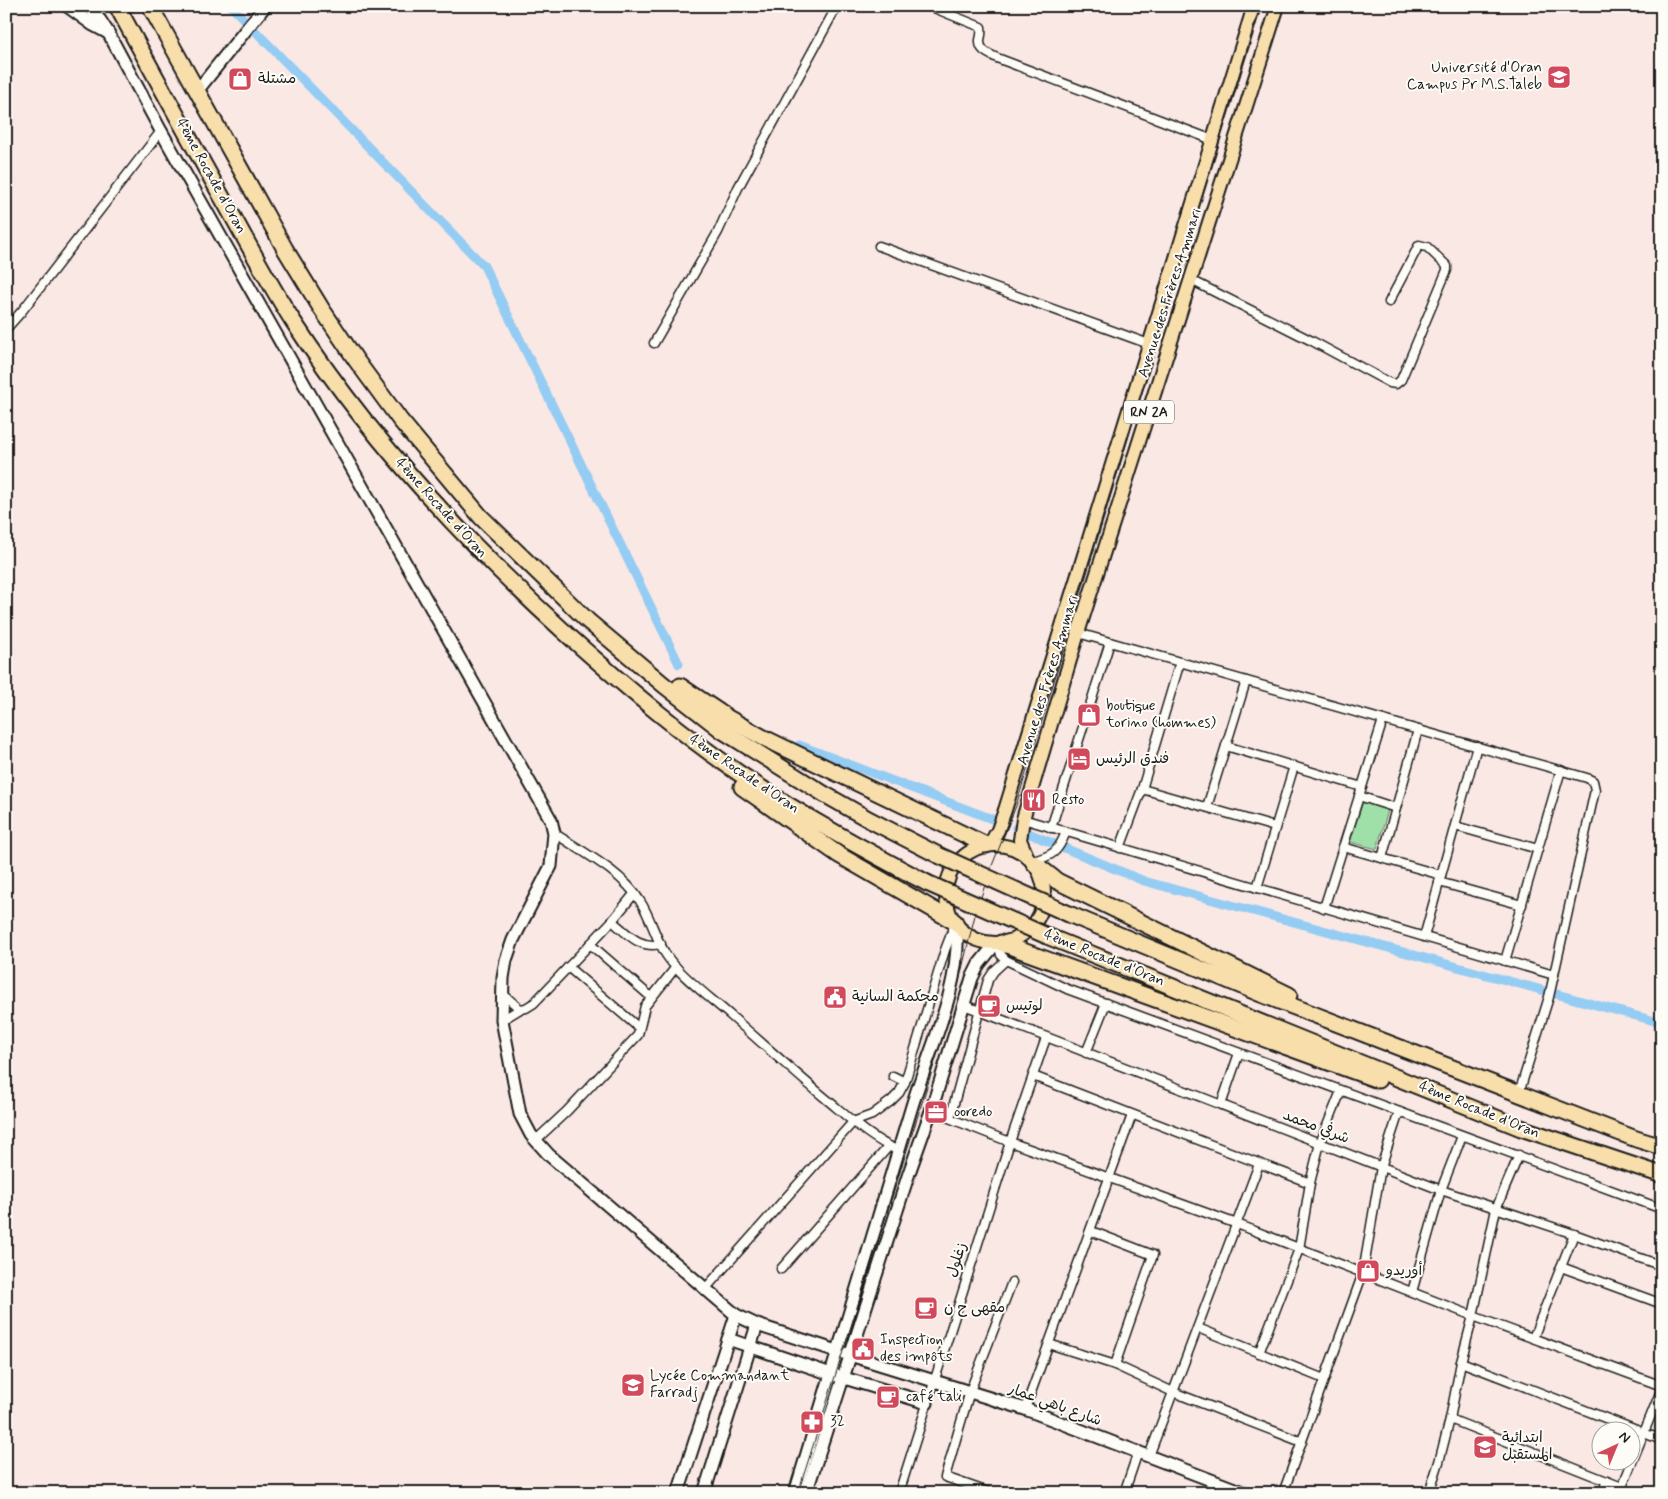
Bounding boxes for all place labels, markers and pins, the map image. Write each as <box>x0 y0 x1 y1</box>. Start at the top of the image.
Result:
place label: Université d'Oran Campus Pr M.S.Taleb <box>1407 58 1542 95</box>
school or university icon: Université d'Oran Campus Pr M.S.Taleb <box>1546 64 1572 90</box>
shop icon: مشتلة <box>227 66 253 92</box>
place label: مشتلة <box>258 69 296 89</box>
place label: boutique torino (hommes) <box>1105 696 1216 733</box>
shop icon: boutique torino (hommes) <box>1076 702 1102 728</box>
hotel icon: فندق الرئيس <box>1066 746 1092 772</box>
place label: فندق الرئيس <box>1096 749 1169 769</box>
restaurant icon: Resto <box>1021 787 1047 813</box>
place label: Resto <box>1052 790 1084 810</box>
public building icon: محكمة السانية <box>822 984 848 1010</box>
place label: محكمة السانية <box>852 987 939 1007</box>
cafe icon: لوتيس <box>976 993 1002 1019</box>
place label: لوتيس <box>1006 996 1043 1016</box>
office icon: ooredo <box>923 1099 949 1125</box>
place label: ooredo <box>954 1102 993 1122</box>
shop icon: أوريدو <box>1355 1258 1381 1284</box>
place label: أوريدو <box>1385 1261 1423 1281</box>
cafe icon: مقهى ح ن <box>913 1295 939 1321</box>
place label: مقهى ح ن <box>944 1298 1005 1318</box>
place label: Inspection des impôts <box>880 1330 953 1367</box>
public building icon: Inspection des impôts <box>850 1336 876 1362</box>
place label: Lycée Commandant Farradj <box>650 1366 789 1403</box>
school or university icon: Lycée Commandant Farradj <box>620 1372 646 1398</box>
cafe icon: café tali <box>875 1384 901 1410</box>
place label: café tali <box>906 1387 962 1407</box>
pharmacy icon: 32 <box>799 1409 825 1435</box>
place label: 32 <box>830 1412 845 1432</box>
place label: ابتدائية المستقبل <box>1502 1428 1552 1465</box>
school or university icon: ابتدائية المستقبل <box>1472 1434 1498 1460</box>

